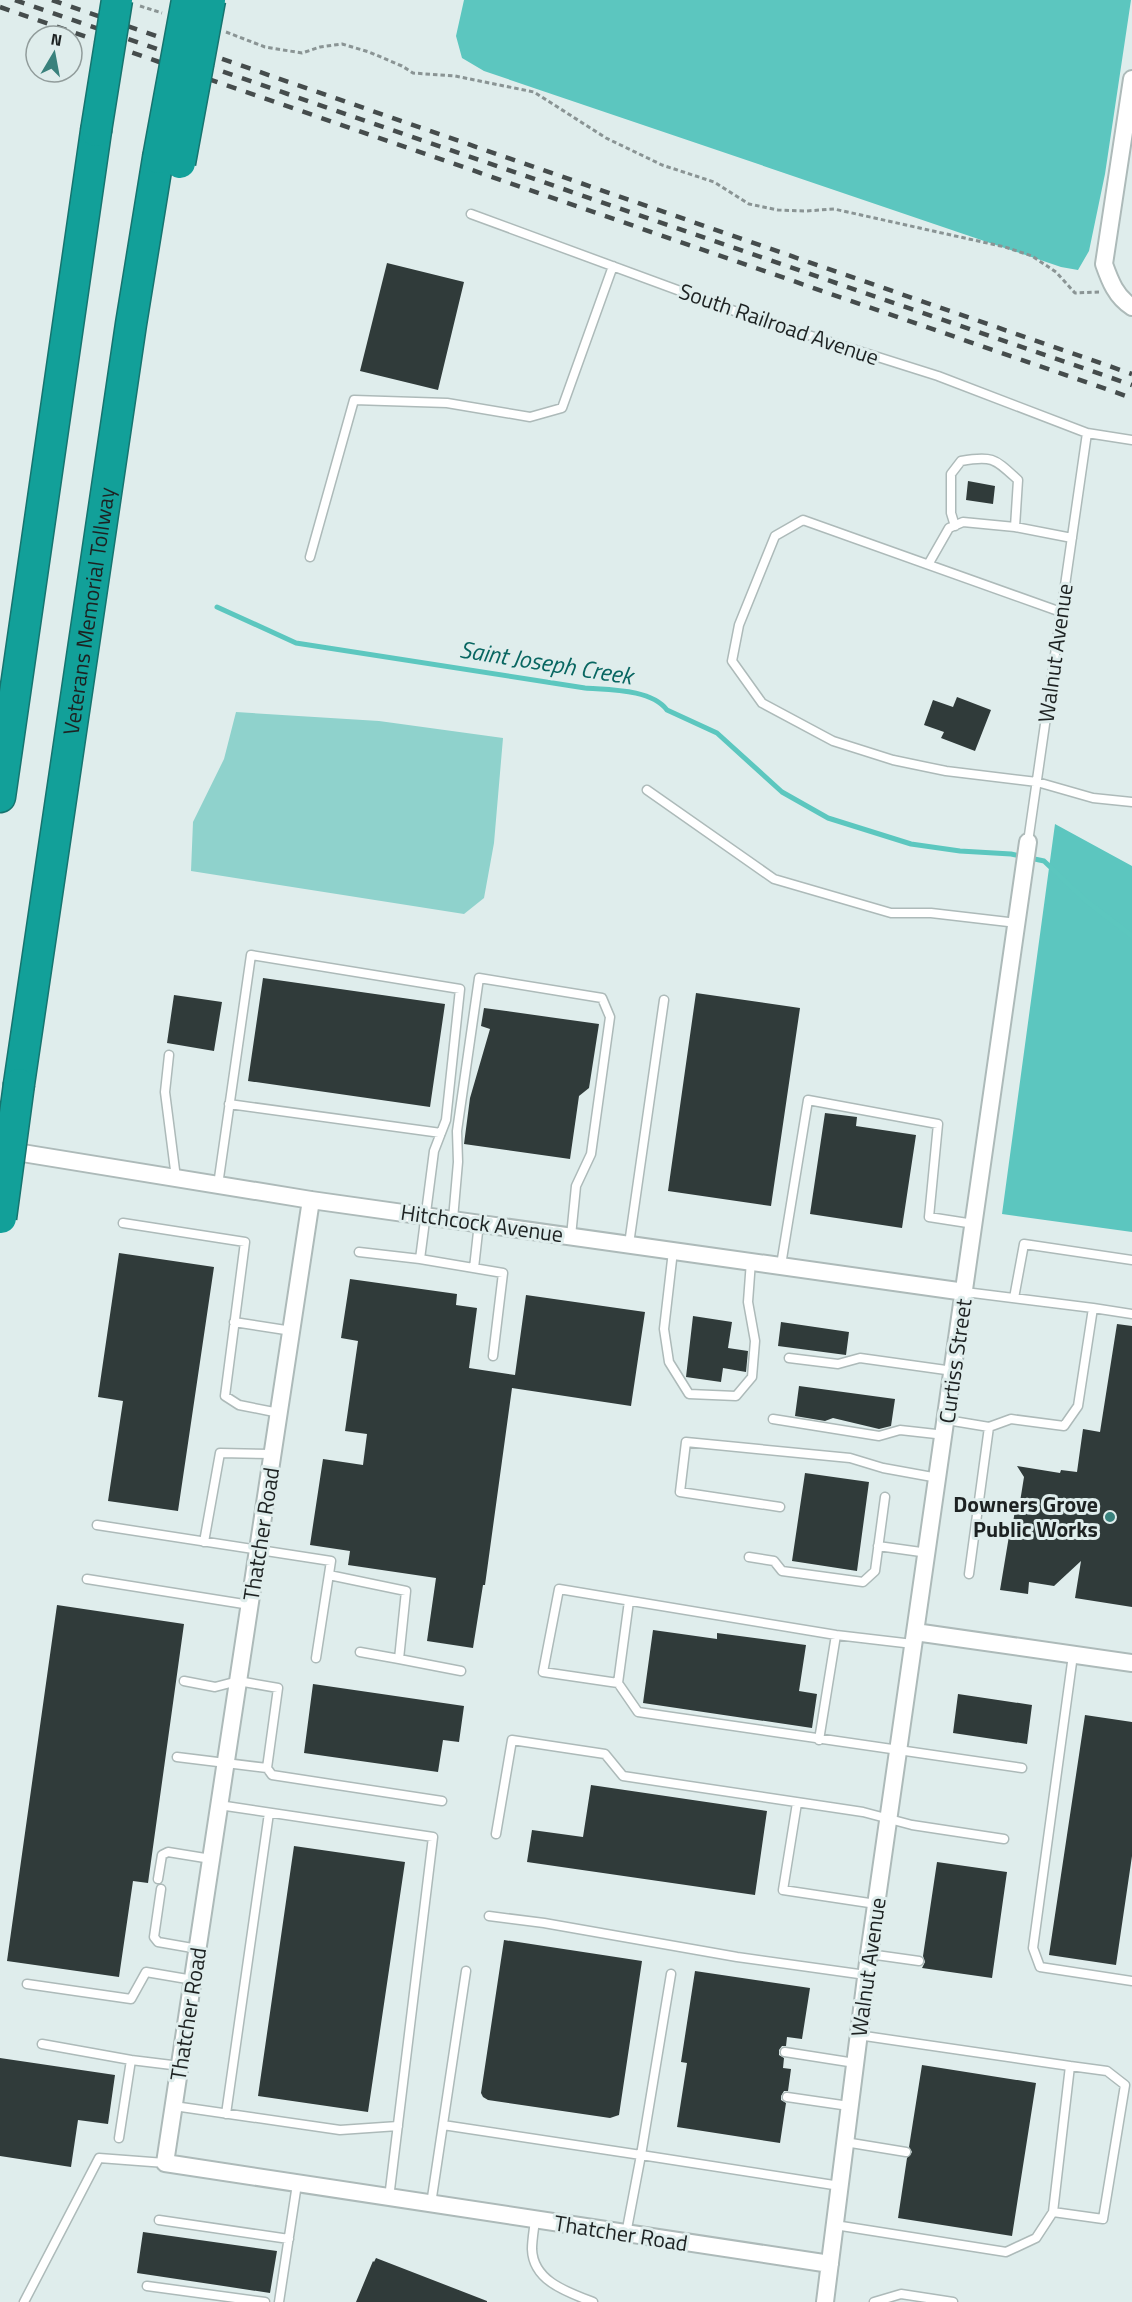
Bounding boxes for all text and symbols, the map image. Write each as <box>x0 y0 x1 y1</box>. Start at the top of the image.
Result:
north arrow <box>24 24 84 84</box>
text: N <box>49 26 64 52</box>
street label: South Railroad Avenue <box>674 274 884 374</box>
street label: Veterans Memorial Tollway <box>54 485 124 737</box>
street label: Walnut Avenue <box>1028 581 1082 725</box>
water label: Saint Joseph Creek <box>457 631 638 694</box>
street label: Hitchcock Avenue <box>399 1195 565 1251</box>
street label: Curtiss Street <box>929 1296 981 1426</box>
street label: Thatcher Road <box>234 1465 288 1603</box>
place label: Downers Grove Public Works <box>953 1487 1098 1546</box>
marker: Downers Grove Public Works <box>1103 1510 1117 1524</box>
street label: Walnut Avenue <box>841 1895 895 2039</box>
street label: Thatcher Road <box>161 1945 215 2083</box>
street label: Thatcher Road <box>552 2206 690 2260</box>

